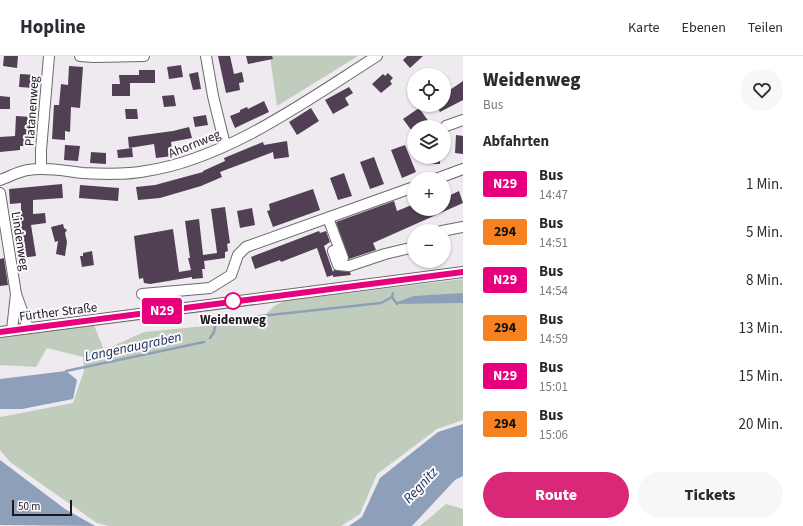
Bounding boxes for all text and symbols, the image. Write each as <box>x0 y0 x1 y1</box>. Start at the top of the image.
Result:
text: Hopline <box>20 14 86 41</box>
text: Karte <box>628 18 660 38</box>
text: Ebenen <box>682 18 726 38</box>
text: Teilen <box>748 18 783 38</box>
text: Weidenweg <box>483 67 580 94</box>
map controls <box>407 68 451 268</box>
button: locate <box>407 68 451 112</box>
button: heart <box>741 69 783 111</box>
street label: Platanenweg <box>21 75 43 147</box>
text: Bus <box>483 96 503 114</box>
button: layers <box>407 120 451 164</box>
street label: Ahornweg <box>166 125 224 163</box>
text: Abfahrten <box>483 131 549 152</box>
text: Bus <box>539 165 563 186</box>
button: + <box>407 172 451 216</box>
text: N29 <box>493 174 517 194</box>
text: 1 Min. <box>746 174 783 195</box>
text: 14:47 <box>539 186 568 204</box>
street label: Lindenweg <box>6 210 34 272</box>
text: Bus <box>539 213 563 234</box>
text: 294 <box>494 222 516 242</box>
text: 5 Min. <box>746 222 783 243</box>
button: − <box>407 224 451 268</box>
text: 14:51 <box>539 234 568 252</box>
text: Bus <box>539 261 563 282</box>
text: N29 <box>493 270 517 290</box>
text: 8 Min. <box>746 270 783 291</box>
text: 14:54 <box>539 282 568 300</box>
marker: Weidenweg <box>224 292 242 310</box>
street label: Fürther Straße <box>18 298 98 326</box>
line badge: N29 <box>139 298 185 324</box>
text: N29 <box>150 301 174 321</box>
text: Bus <box>539 309 563 330</box>
place label: Weidenweg <box>200 311 266 329</box>
text: 294 <box>494 318 516 338</box>
text: 13 Min. <box>739 318 783 339</box>
water label: Langenaugraben <box>83 327 183 367</box>
text: 14:59 <box>539 330 568 348</box>
text: Bus <box>539 357 563 378</box>
text: N29 <box>493 366 517 386</box>
text: 15 Min. <box>739 366 783 387</box>
text: 15:01 <box>539 378 568 396</box>
text: Bus <box>539 405 563 426</box>
text: 294 <box>494 414 516 434</box>
text: 20 Min. <box>739 414 783 435</box>
text: 15:06 <box>539 426 568 444</box>
water label: Regnitz <box>399 462 443 508</box>
button: Route <box>483 472 629 518</box>
button: Tickets <box>637 472 783 518</box>
scale bar <box>12 498 72 517</box>
text: 50 m <box>18 499 40 514</box>

